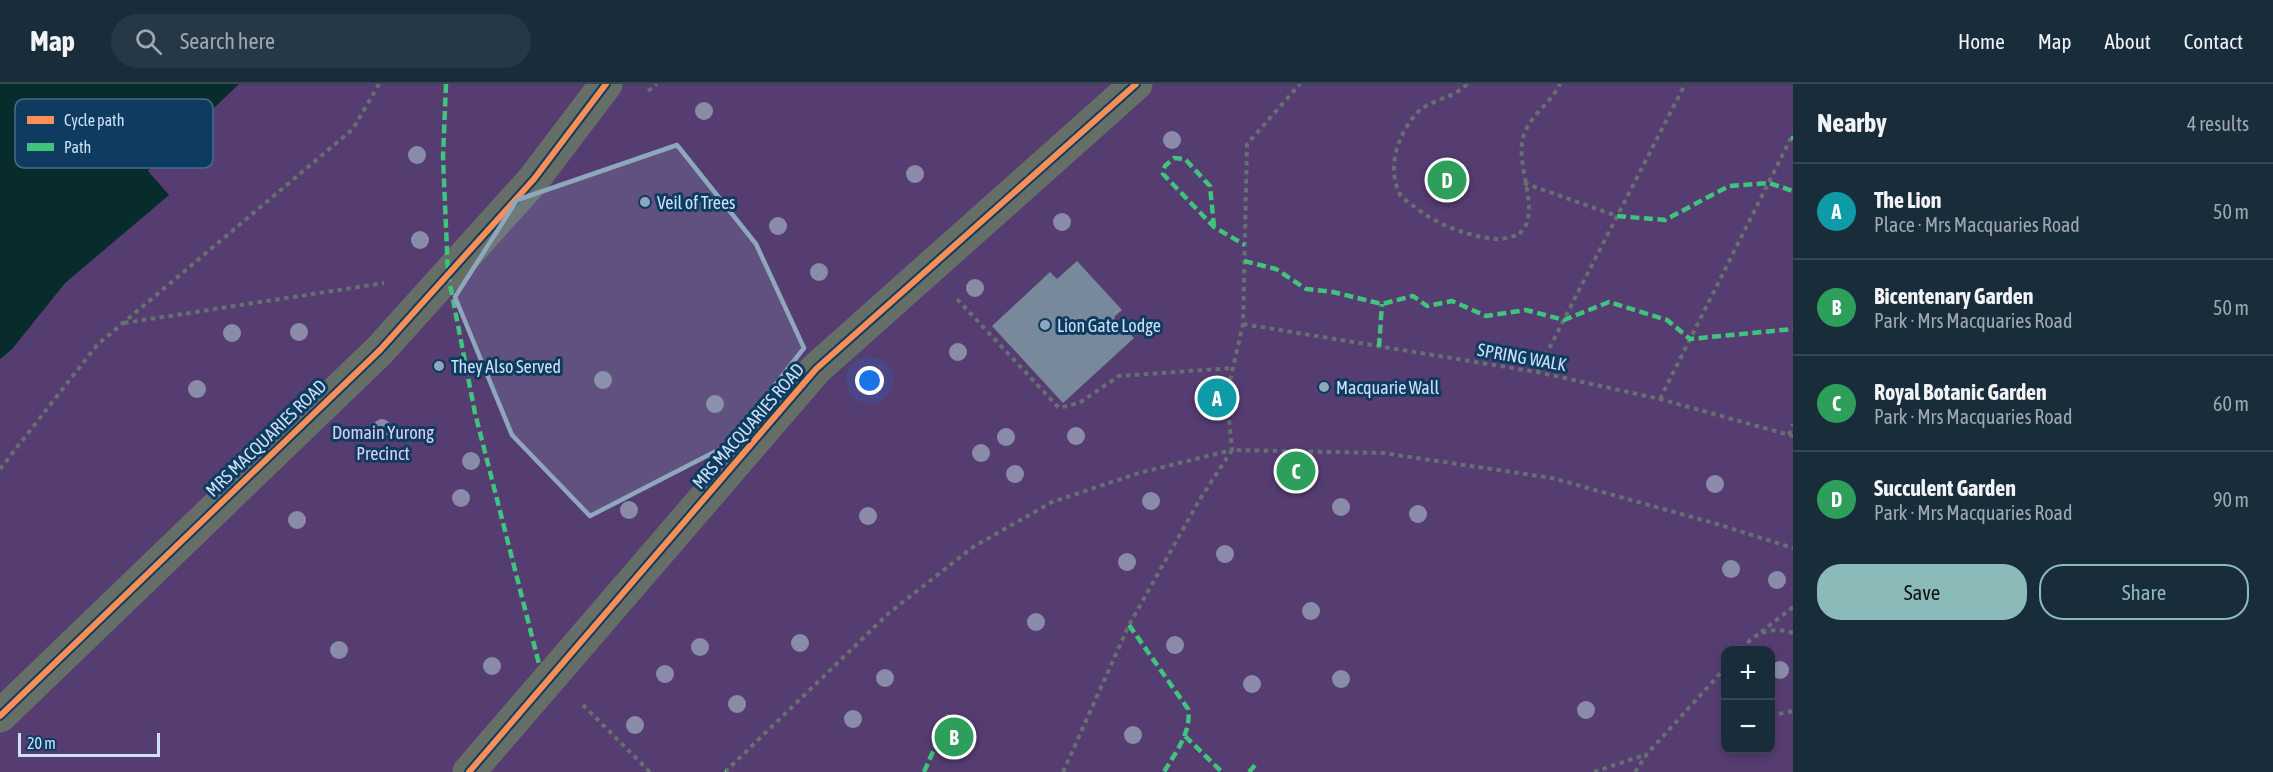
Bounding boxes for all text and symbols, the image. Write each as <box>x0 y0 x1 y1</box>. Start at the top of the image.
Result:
search box <box>111 14 531 68</box>
text: Map <box>30 25 75 57</box>
icon: search <box>132 25 165 58</box>
text: Search here <box>180 28 275 54</box>
text: Home <box>1958 29 2005 53</box>
text: Map <box>2038 29 2072 53</box>
text: About <box>2105 29 2151 53</box>
text: Contact <box>2184 29 2243 53</box>
legend <box>15 99 213 168</box>
text: Nearby <box>1817 108 1887 138</box>
text: Cycle path <box>64 111 124 130</box>
text: 4 results <box>2187 112 2249 135</box>
text: Path <box>64 138 91 156</box>
pin: D <box>1428 158 1466 202</box>
text: The Lion <box>1874 187 1941 213</box>
place label: Veil of Trees <box>657 192 735 213</box>
marker: Veil of Trees <box>638 195 652 209</box>
text: A <box>1832 200 1841 223</box>
text: 50 m <box>2213 200 2249 223</box>
text: Place · Mrs Macquaries Road <box>1874 213 2080 236</box>
text: Bicentenary Garden <box>1874 283 2033 309</box>
text: B <box>1832 296 1841 319</box>
text: 50 m <box>2213 296 2249 319</box>
text: Park · Mrs Macquaries Road <box>1874 309 2072 332</box>
place label: Lion Gate Lodge <box>1057 315 1161 336</box>
marker: Lion Gate Lodge <box>1038 318 1052 332</box>
street label: SPRING WALK <box>1476 339 1568 375</box>
place label: They Also Served <box>451 356 561 377</box>
marker: They Also Served <box>432 359 446 373</box>
street label: MRS MACQUARIES ROAD <box>688 359 808 493</box>
your location <box>855 366 884 395</box>
street label: MRS MACQUARIES ROAD <box>201 375 331 501</box>
pin: A <box>1198 376 1236 420</box>
place label: Macquarie Wall <box>1336 377 1439 398</box>
text: Royal Botanic Garden <box>1874 379 2047 405</box>
marker: Macquarie Wall <box>1317 380 1331 394</box>
text: C <box>1832 392 1841 415</box>
text: 60 m <box>2213 392 2249 415</box>
text: Park · Mrs Macquaries Road <box>1874 405 2072 428</box>
park label: Domain Yurong Precinct <box>332 422 434 464</box>
pin: C <box>1276 448 1316 494</box>
text: Succulent Garden <box>1874 475 2016 501</box>
text: D <box>1831 488 1842 511</box>
text: 90 m <box>2213 488 2249 511</box>
text: Park · Mrs Macquaries Road <box>1874 501 2072 524</box>
button: Save <box>1817 564 2027 620</box>
button: Share <box>2039 564 2249 620</box>
map controls <box>1721 646 1775 754</box>
button: + <box>1721 646 1775 700</box>
button: − <box>1721 700 1775 754</box>
pin: B <box>934 714 974 760</box>
scale bar <box>18 730 160 758</box>
text: 20 m <box>27 734 56 752</box>

